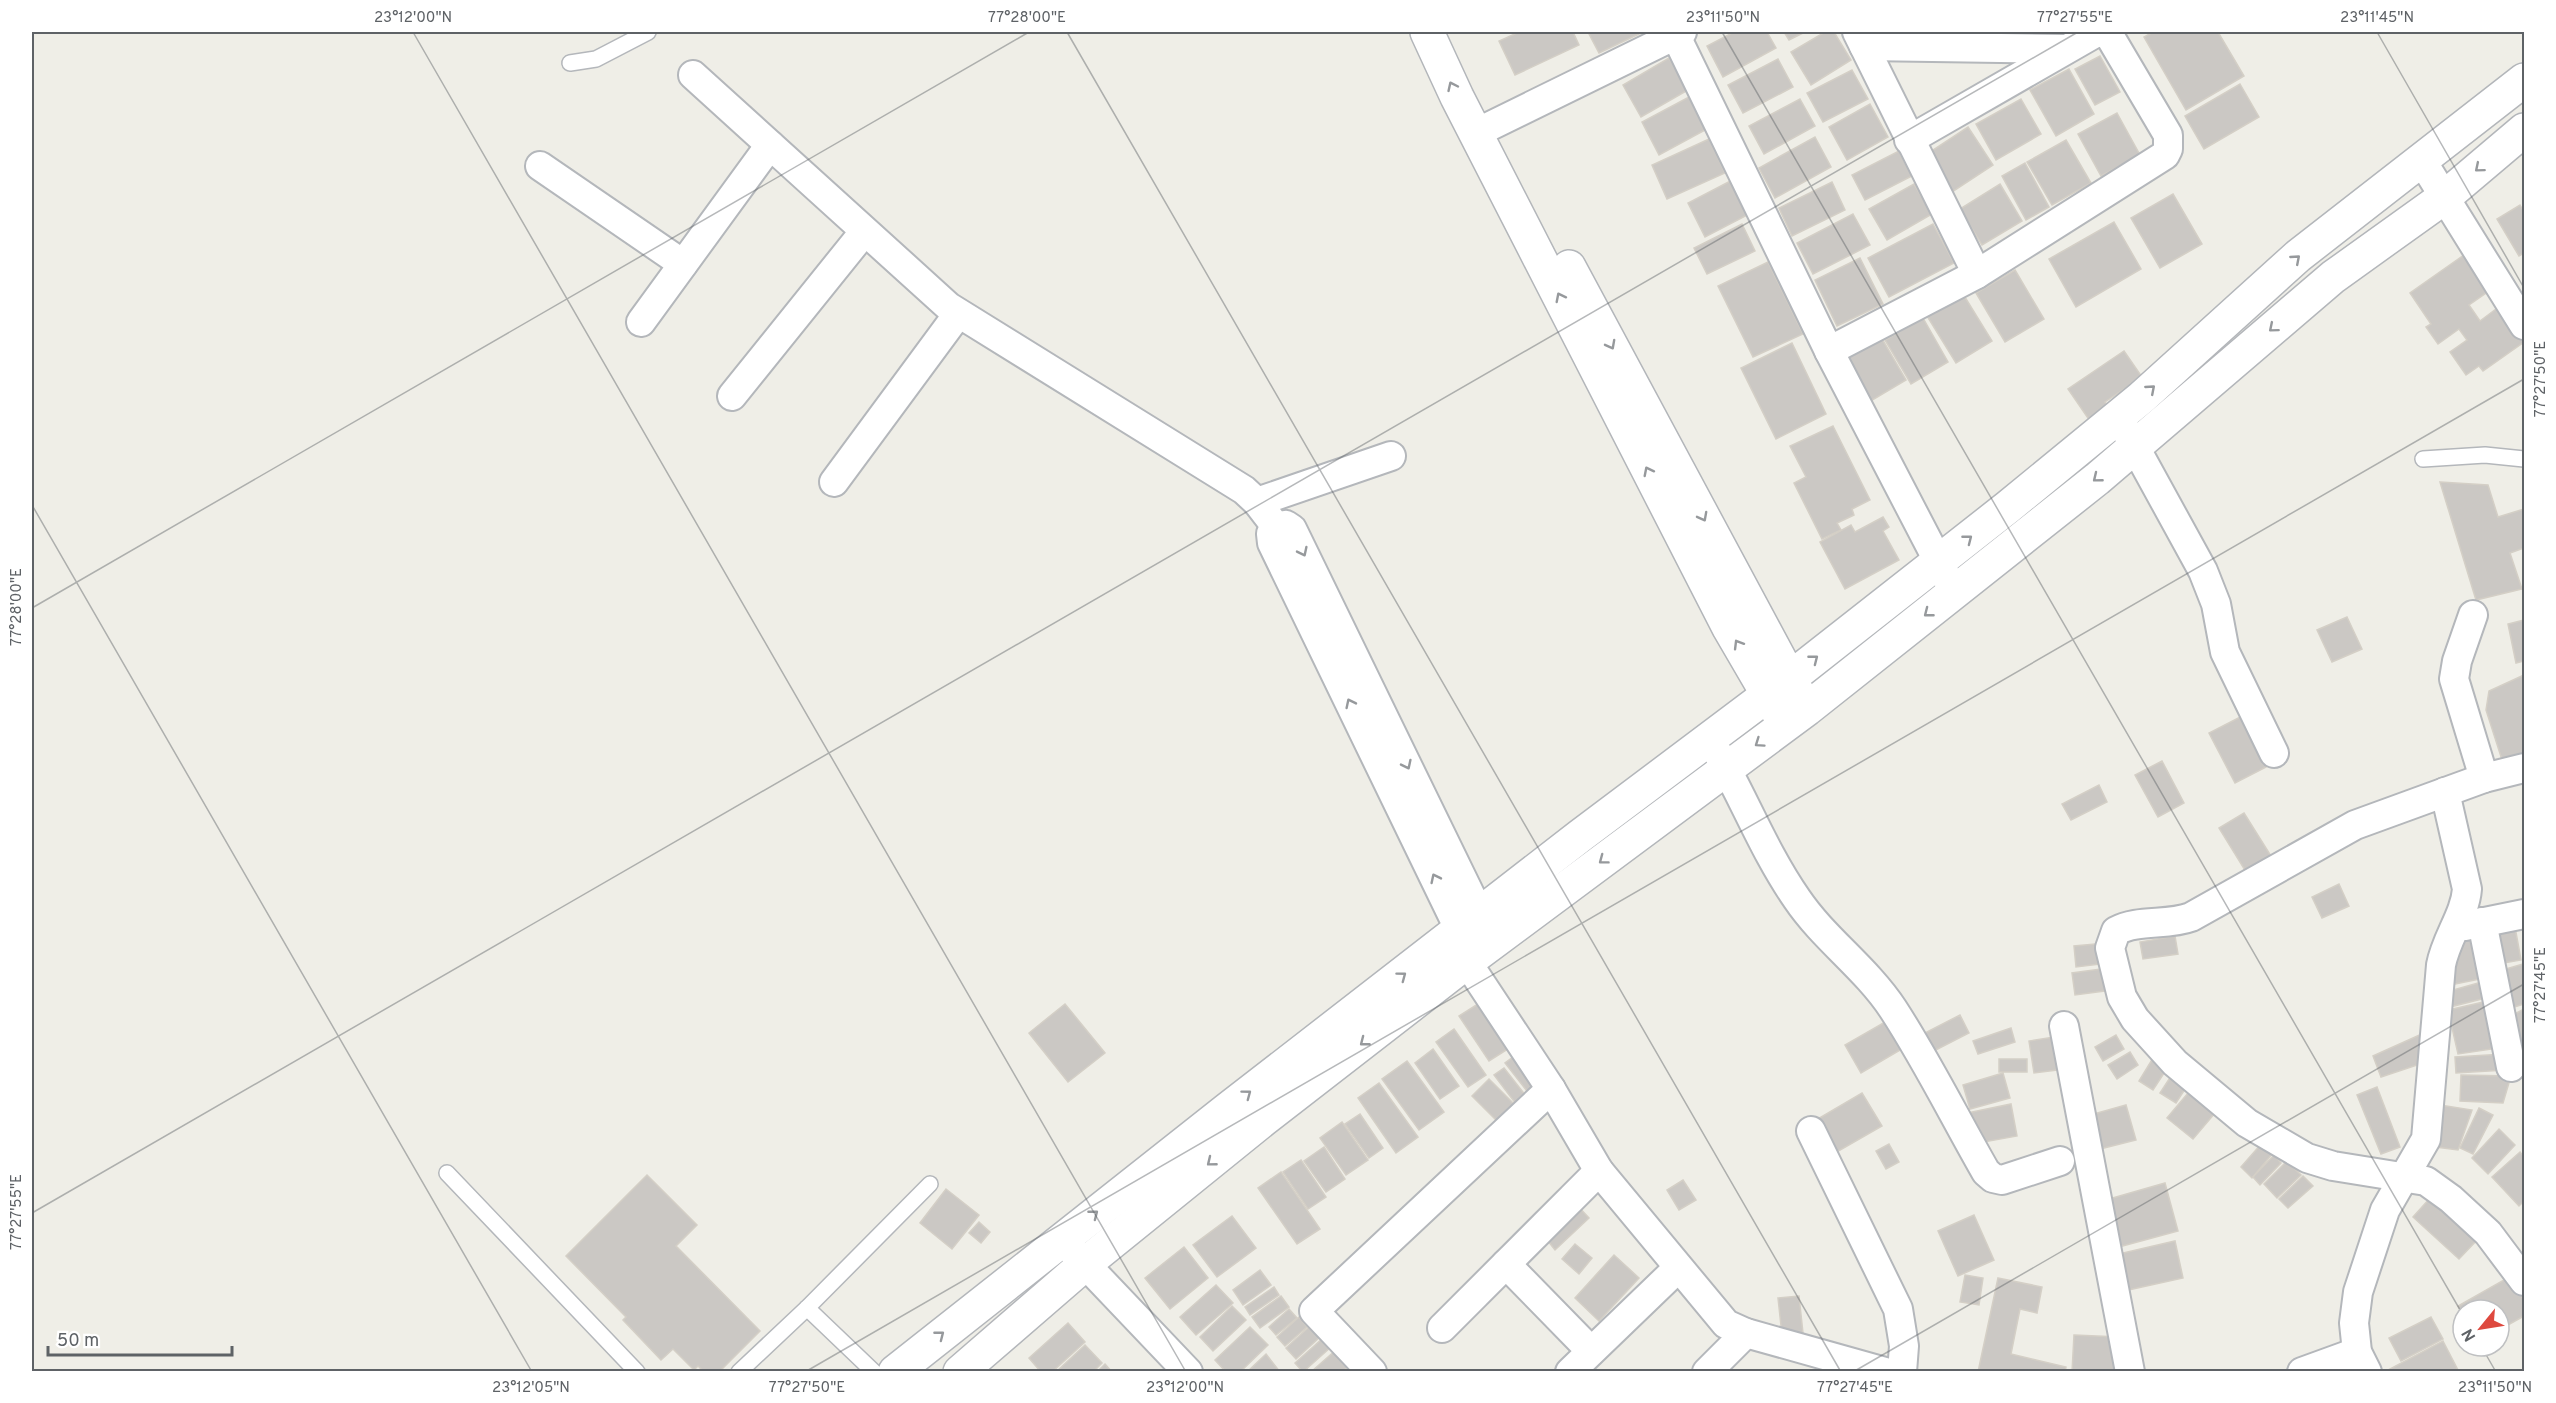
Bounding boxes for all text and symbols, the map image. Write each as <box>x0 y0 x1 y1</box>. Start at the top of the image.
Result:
text: 23°12'00"N <box>374 9 452 28</box>
text: 77°28'00"E <box>988 9 1066 28</box>
text: 23°11'50"N <box>1686 9 1760 28</box>
text: 77°27'55"E <box>2037 9 2113 28</box>
text: 23°11'45"N <box>2340 9 2414 28</box>
one-way arrow <box>1448 81 1460 92</box>
one-way arrow <box>2475 160 2486 171</box>
one-way arrow <box>2289 255 2300 266</box>
one-way arrow <box>1555 293 1567 304</box>
one-way arrow <box>2269 321 2280 332</box>
one-way arrow <box>1604 339 1615 349</box>
text: 77°27'50"E <box>2532 341 2551 417</box>
one-way arrow <box>2144 385 2155 396</box>
one-way arrow <box>1644 466 1656 477</box>
one-way arrow <box>2093 471 2104 482</box>
one-way arrow <box>1696 511 1707 521</box>
one-way arrow <box>1961 536 1972 547</box>
one-way arrow <box>1296 545 1307 556</box>
text: 77°28'00"E <box>8 568 27 646</box>
one-way arrow <box>1924 606 1935 617</box>
one-way arrow <box>1734 640 1746 650</box>
one-way arrow <box>1807 656 1818 667</box>
one-way arrow <box>1345 699 1357 710</box>
one-way arrow <box>1755 736 1766 747</box>
one-way arrow <box>1399 758 1411 769</box>
one-way arrow <box>1598 852 1609 863</box>
one-way arrow <box>1430 874 1442 885</box>
text: 77°27'45"E <box>2532 947 2551 1023</box>
one-way arrow <box>1396 972 1407 983</box>
one-way arrow <box>1360 1034 1371 1045</box>
one-way arrow <box>1241 1091 1252 1102</box>
one-way arrow <box>1207 1155 1218 1166</box>
text: 77°27'55"E <box>8 1174 27 1250</box>
one-way arrow <box>1087 1211 1098 1222</box>
north arrow <box>2451 1298 2511 1358</box>
scale bar <box>48 1319 232 1357</box>
text: N <box>2458 1325 2481 1344</box>
text: 50 m <box>57 1330 99 1353</box>
one-way arrow <box>934 1331 945 1342</box>
text: 23°12'05"N <box>492 1379 570 1398</box>
text: 77°27'50"E <box>769 1379 845 1398</box>
text: 23°12'00"N <box>1146 1379 1224 1398</box>
text: 77°27'45"E <box>1817 1379 1893 1398</box>
text: 23°11'50"N <box>2458 1379 2532 1398</box>

